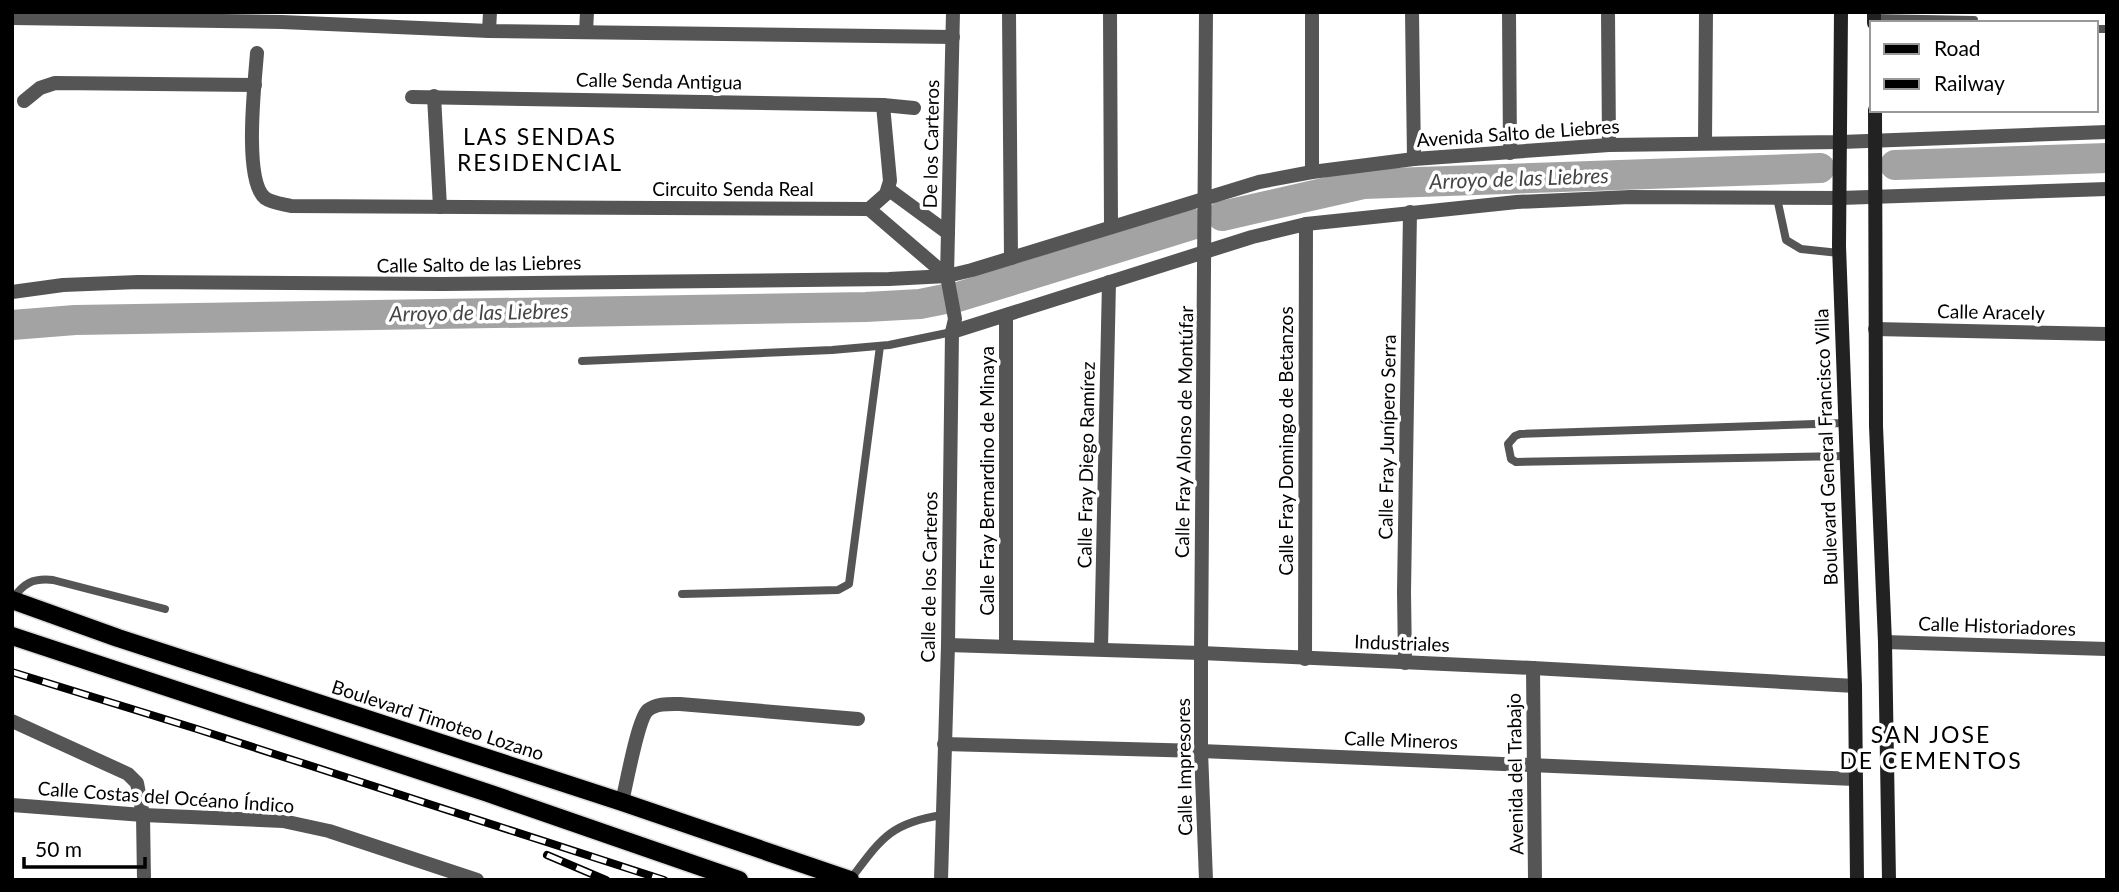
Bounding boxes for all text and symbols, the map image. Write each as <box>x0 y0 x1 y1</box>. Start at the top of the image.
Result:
legend <box>1870 21 2098 112</box>
text: Road <box>1934 35 1981 60</box>
street label: Calle Senda Antigua <box>576 68 742 93</box>
text: Railway <box>1934 70 2005 95</box>
street label: De los Carteros <box>918 79 943 209</box>
street label: Avenida Salto de Liebres <box>1416 114 1620 151</box>
district label: LAS SENDAS RESIDENCIAL <box>457 122 623 176</box>
water label: Arroyo de las Liebres <box>1428 162 1609 193</box>
street label: Circuito Senda Real <box>652 177 814 200</box>
street label: Calle Salto de las Liebres <box>376 250 582 277</box>
water label: Arroyo de las Liebres <box>388 297 569 326</box>
street label: Calle Aracely <box>1937 299 2045 324</box>
street label: Calle Fray Alonso de Montúfar <box>1170 305 1197 558</box>
street label: Calle Fray Domingo de Betanzos <box>1274 306 1297 576</box>
street label: Boulevard General Francisco Villa <box>1809 308 1842 586</box>
street label: Calle Fray Junípero Serra <box>1373 334 1400 540</box>
street label: Calle Fray Bernardino de Minaya <box>975 346 998 616</box>
street label: Calle Fray Diego Ramírez <box>1072 361 1099 569</box>
street label: Calle de los Carteros <box>916 491 941 663</box>
street label: Calle Historiadores <box>1918 611 2076 640</box>
street label: Industriales <box>1354 629 1450 656</box>
street label: Boulevard Timoteo Lozano <box>329 674 547 765</box>
street label: Avenida del Trabajo <box>1502 693 1527 855</box>
street label: Calle Impresores <box>1171 698 1196 836</box>
district label: SAN JOSE DE CEMENTOS <box>1839 720 2023 774</box>
street label: Calle Mineros <box>1344 726 1459 753</box>
street label: Calle Costas del Océano Índico <box>37 776 295 817</box>
scale bar <box>24 826 145 870</box>
text: 50 m <box>35 836 82 861</box>

